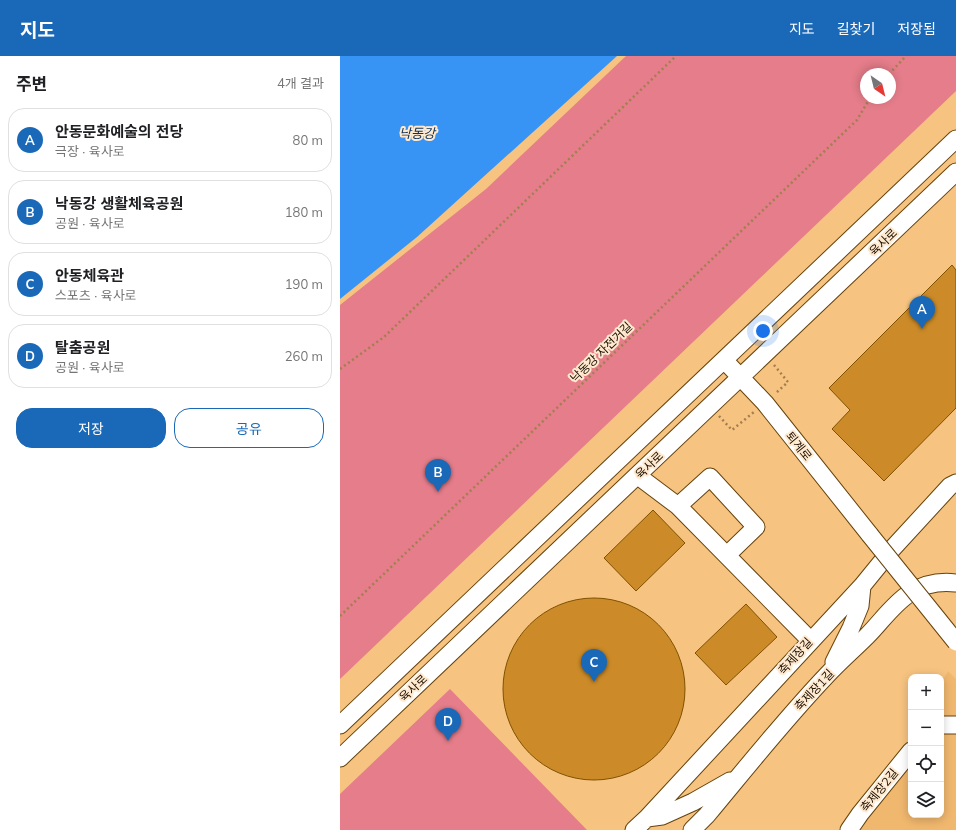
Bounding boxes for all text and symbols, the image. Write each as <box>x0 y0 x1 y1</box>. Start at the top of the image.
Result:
text: 지도 <box>20 18 55 42</box>
text: 지도 <box>789 20 815 38</box>
text: 길찾기 <box>837 20 875 38</box>
text: 저장됨 <box>897 20 936 38</box>
north arrow <box>860 68 896 104</box>
text: 주변 <box>16 73 47 94</box>
text: 4개 결과 <box>277 75 324 91</box>
text: 안동문화예술의 전당 <box>55 122 183 141</box>
water label: 낙동강 <box>399 125 437 141</box>
text: A <box>25 132 35 148</box>
text: 80 m <box>293 132 323 148</box>
text: 극장 · 육사로 <box>55 143 125 159</box>
text: 낙동강 생활체육공원 <box>55 194 183 213</box>
text: B <box>26 204 34 220</box>
text: 180 m <box>285 204 323 220</box>
text: 공원 · 육사로 <box>55 215 125 231</box>
street label: 육사로 <box>866 225 900 259</box>
text: 안동체육관 <box>55 266 124 285</box>
text: C <box>26 276 34 292</box>
text: 190 m <box>285 276 323 292</box>
text: 스포츠 · 육사로 <box>55 287 137 303</box>
pin: A <box>909 296 935 329</box>
street label: 낙동강 자전거길 <box>567 319 635 385</box>
your location <box>753 321 773 341</box>
text: 탈춤공원 <box>55 338 110 357</box>
text: D <box>25 348 35 364</box>
text: 260 m <box>285 348 323 364</box>
text: 공원 · 육사로 <box>55 359 125 375</box>
button: 저장 <box>16 408 166 448</box>
button: 공유 <box>174 408 324 448</box>
street label: 퇴계로 <box>783 428 815 464</box>
street label: 육사로 <box>632 448 666 482</box>
pin: B <box>425 459 451 492</box>
street label: 축제장길 <box>775 635 815 677</box>
pin: C <box>581 649 607 682</box>
street label: 축제장1길 <box>791 666 837 714</box>
street label: 육사로 <box>396 671 430 705</box>
map controls <box>908 674 944 818</box>
button: + <box>908 674 944 710</box>
pin: D <box>435 708 461 741</box>
button: − <box>908 710 944 746</box>
button: locate <box>908 746 944 782</box>
street label: 축제장2길 <box>857 765 901 815</box>
button: layers <box>908 782 944 818</box>

